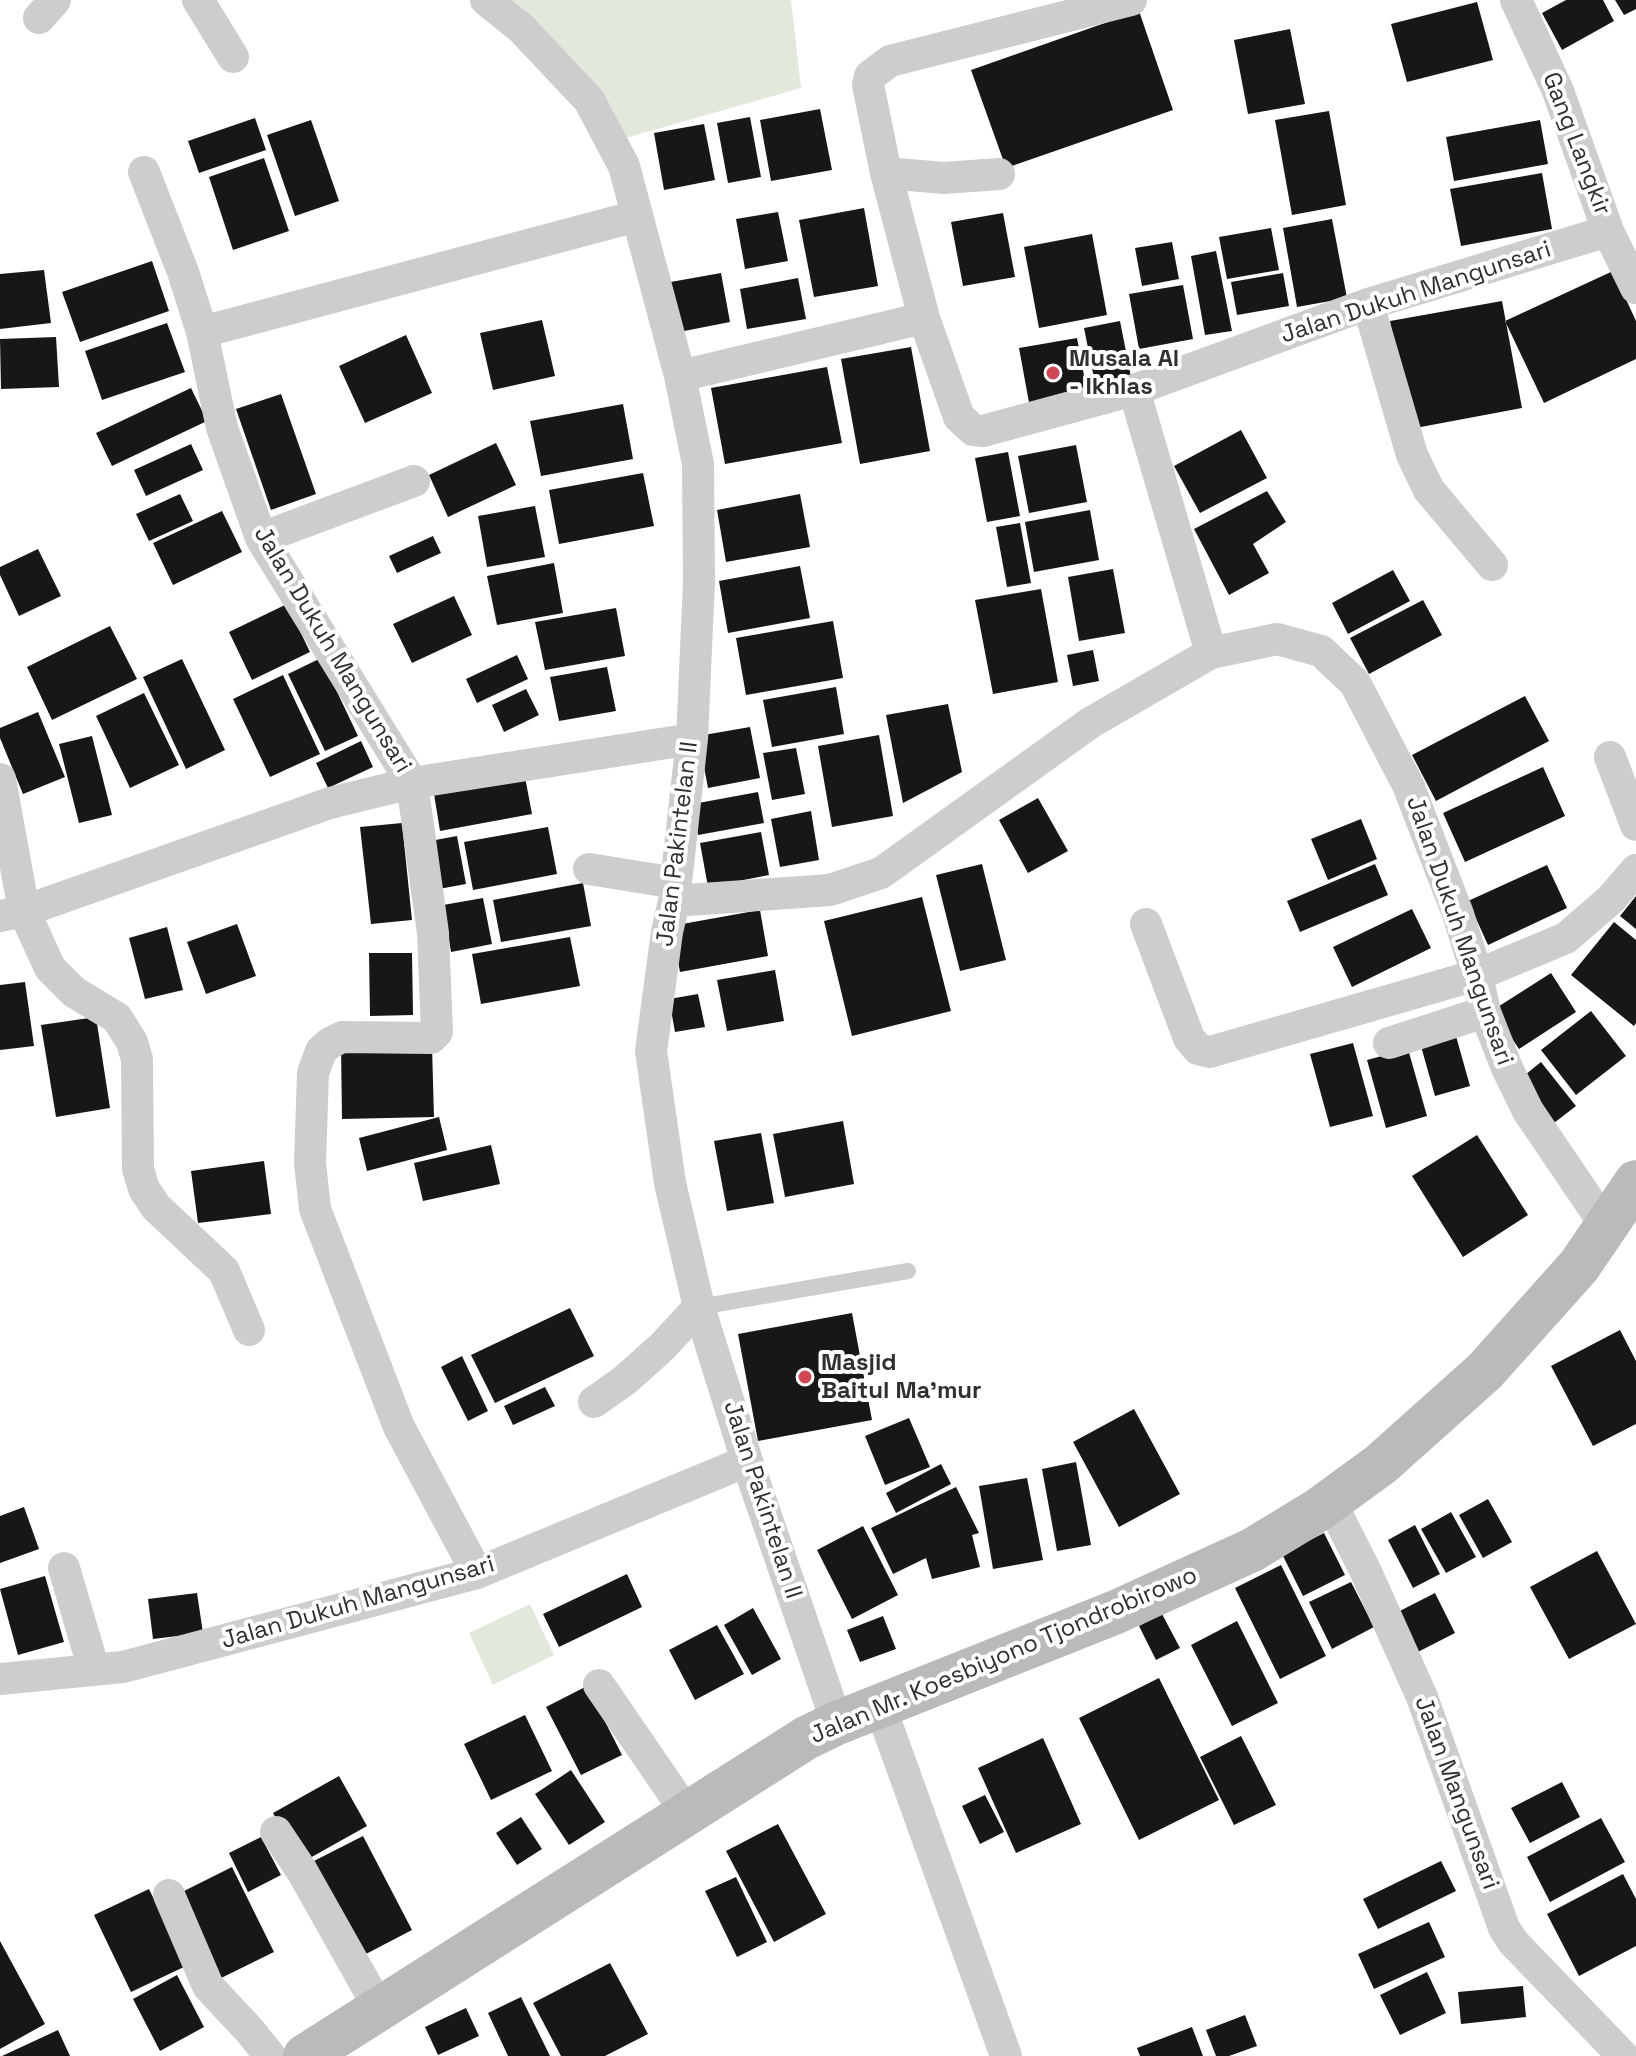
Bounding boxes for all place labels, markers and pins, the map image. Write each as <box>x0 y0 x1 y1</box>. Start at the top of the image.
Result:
place label: Musala Al - Ikhlas <box>1069 345 1179 401</box>
marker: Musala Al - Ikhlas <box>1044 364 1062 382</box>
place label: Masjid Baitul Ma'mur <box>821 1349 982 1405</box>
marker: Masjid Baitul Ma'mur <box>796 1368 814 1386</box>

